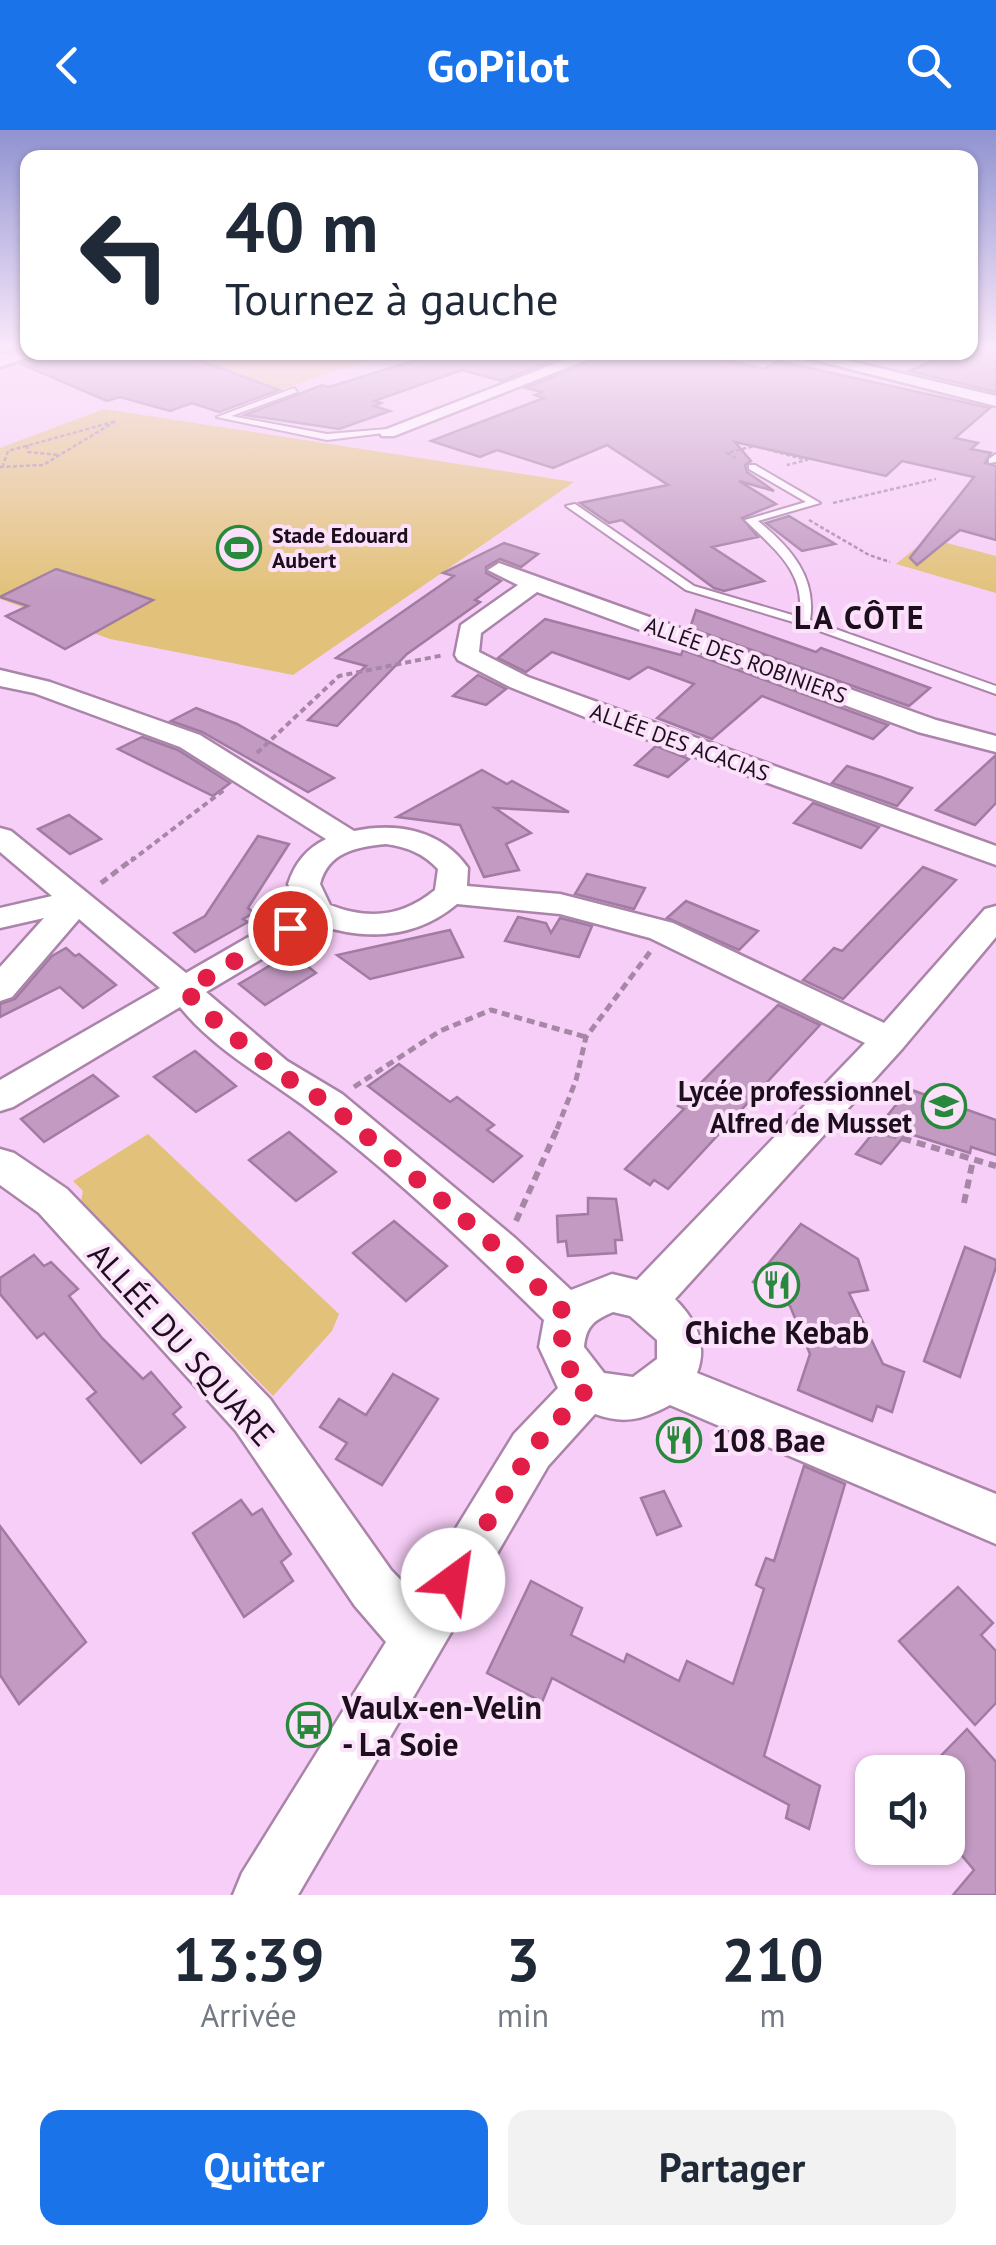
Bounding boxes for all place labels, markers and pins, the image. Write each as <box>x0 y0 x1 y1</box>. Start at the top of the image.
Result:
place label: Stade Edouard Aubert <box>272 521 408 574</box>
sports icon: Stade Edouard Aubert <box>216 525 262 571</box>
pin <box>248 886 333 971</box>
place label: Lycée professionnel Alfred de Musset <box>678 1072 913 1141</box>
school or university icon: Lycée professionnel Alfred de Musset <box>921 1083 967 1129</box>
restaurant icon: Chiche Kebab <box>754 1262 800 1308</box>
place label: Chiche Kebab <box>685 1311 869 1353</box>
restaurant icon: 108 Bae <box>656 1417 702 1463</box>
place label: 108 Bae <box>712 1419 826 1461</box>
place label: Vaulx-en-Velin - La Soie <box>341 1686 542 1765</box>
bus stop icon: Vaulx-en-Velin - La Soie <box>286 1702 332 1748</box>

